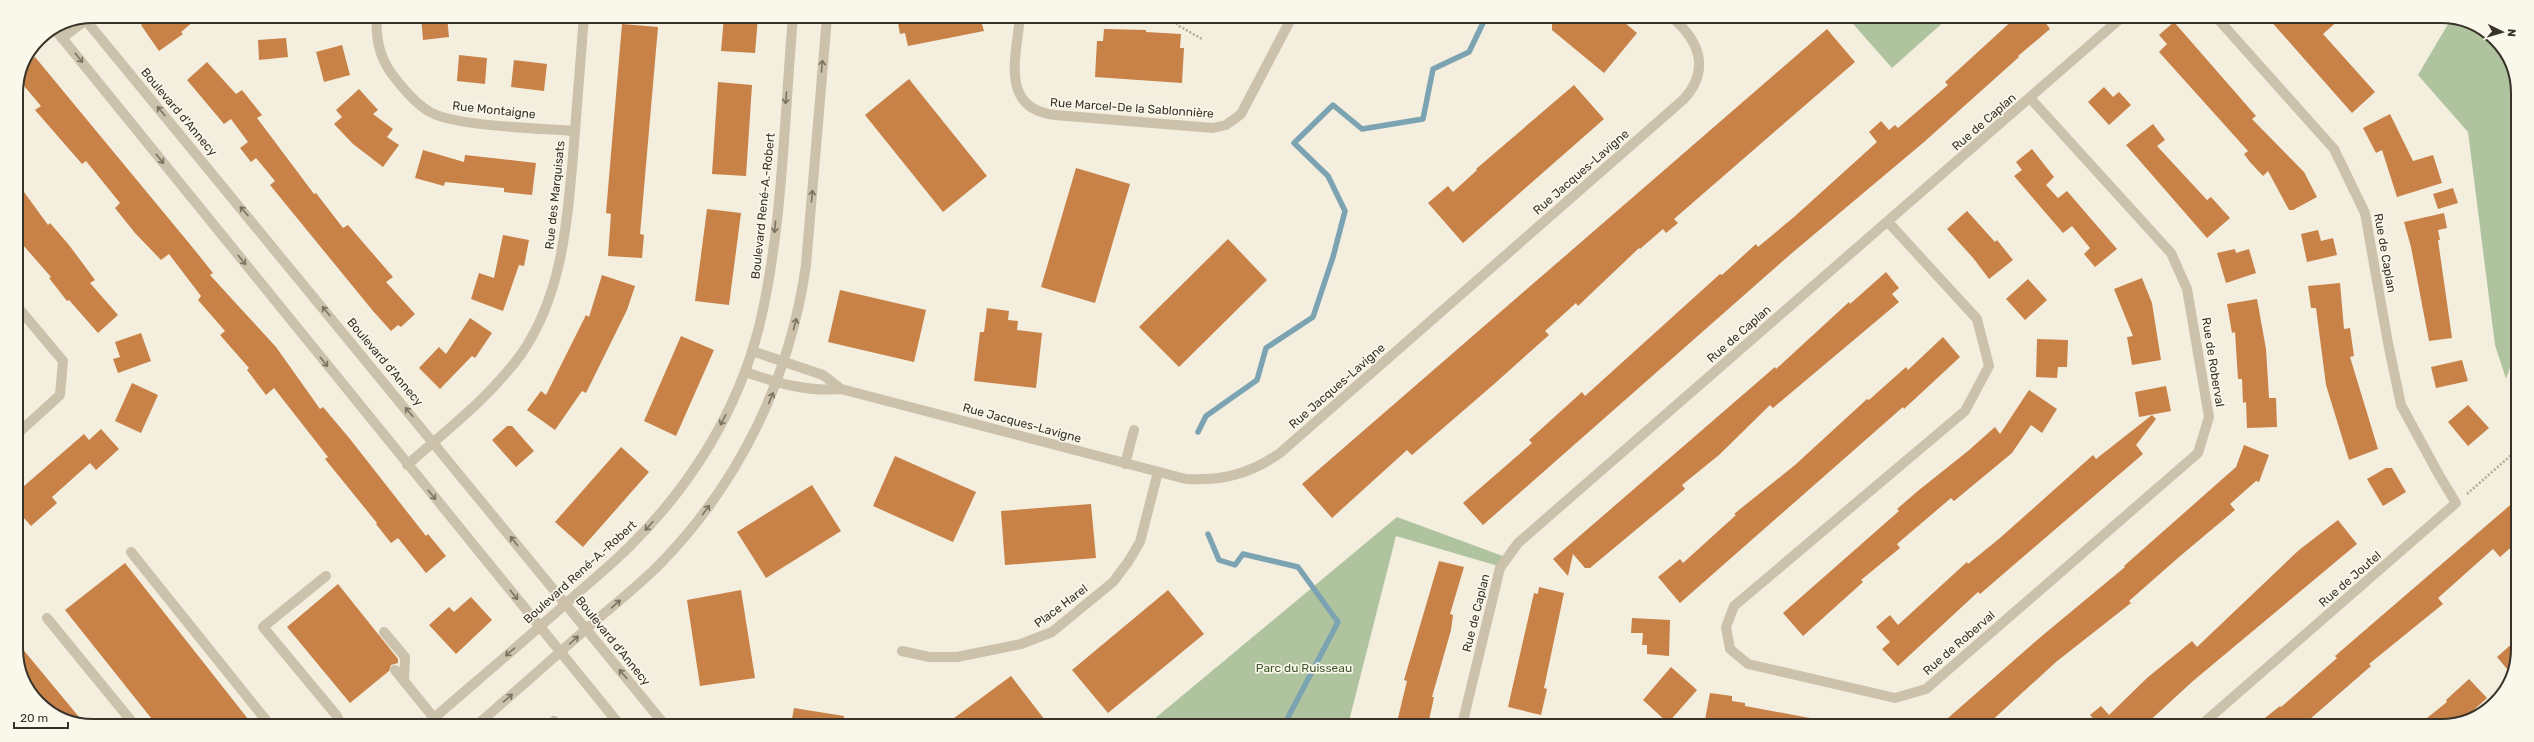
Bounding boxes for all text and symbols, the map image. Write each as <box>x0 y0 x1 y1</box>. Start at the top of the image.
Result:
north arrow <box>2482 12 2522 52</box>
text: N <box>2505 28 2518 37</box>
one-way arrow <box>74 53 83 64</box>
one-way arrow <box>819 60 826 73</box>
street label: Boulevard d'Annecy <box>138 65 220 159</box>
street label: Rue de Caplan <box>1949 90 2019 154</box>
one-way arrow <box>783 91 790 104</box>
street label: Rue Marcel-De la Sablonnière <box>1050 95 1215 121</box>
street label: Rue Montaigne <box>452 99 537 121</box>
one-way arrow <box>156 105 165 116</box>
street label: Rue Jacques-Lavigne <box>1530 126 1632 217</box>
street label: Boulevard René-A.-Robert <box>748 132 778 280</box>
street label: Rue des Marquisats <box>542 140 568 250</box>
one-way arrow <box>156 154 165 165</box>
one-way arrow <box>808 190 815 203</box>
one-way arrow <box>239 206 248 217</box>
street label: Rue de Caplan <box>2371 212 2399 294</box>
one-way arrow <box>772 220 779 233</box>
one-way arrow <box>238 255 247 266</box>
street label: Rue de Caplan <box>1704 302 1774 366</box>
one-way arrow <box>322 306 331 317</box>
street label: Boulevard d'Annecy <box>344 315 426 409</box>
street label: Rue de Roberval <box>2199 316 2227 408</box>
one-way arrow <box>792 318 799 331</box>
street label: Rue Jacques-Lavigne <box>1286 340 1388 431</box>
one-way arrow <box>320 356 328 367</box>
one-way arrow <box>767 393 775 405</box>
street label: Rue Jacques-Lavigne <box>961 400 1083 446</box>
one-way arrow <box>405 406 413 417</box>
one-way arrow <box>719 414 726 426</box>
one-way arrow <box>427 489 436 500</box>
one-way arrow <box>702 505 710 516</box>
street label: Boulevard René-A.-Robert <box>521 517 640 626</box>
one-way arrow <box>644 521 653 532</box>
one-way arrow <box>510 535 519 546</box>
street label: Rue de Joutel <box>2316 548 2384 610</box>
street label: Rue de Caplan <box>1460 572 1492 654</box>
street label: Place Harel <box>1032 581 1090 630</box>
one-way arrow <box>510 590 519 601</box>
street label: Boulevard d'Annecy <box>573 594 653 689</box>
one-way arrow <box>611 599 621 609</box>
street label: Rue de Roberval <box>1920 608 1998 678</box>
one-way arrow <box>569 636 579 645</box>
one-way arrow <box>505 647 516 656</box>
park label: Parc du Ruisseau <box>1256 661 1352 675</box>
one-way arrow <box>618 669 627 680</box>
one-way arrow <box>503 694 513 703</box>
scale bar <box>14 704 68 730</box>
text: 20 m <box>20 711 48 725</box>

